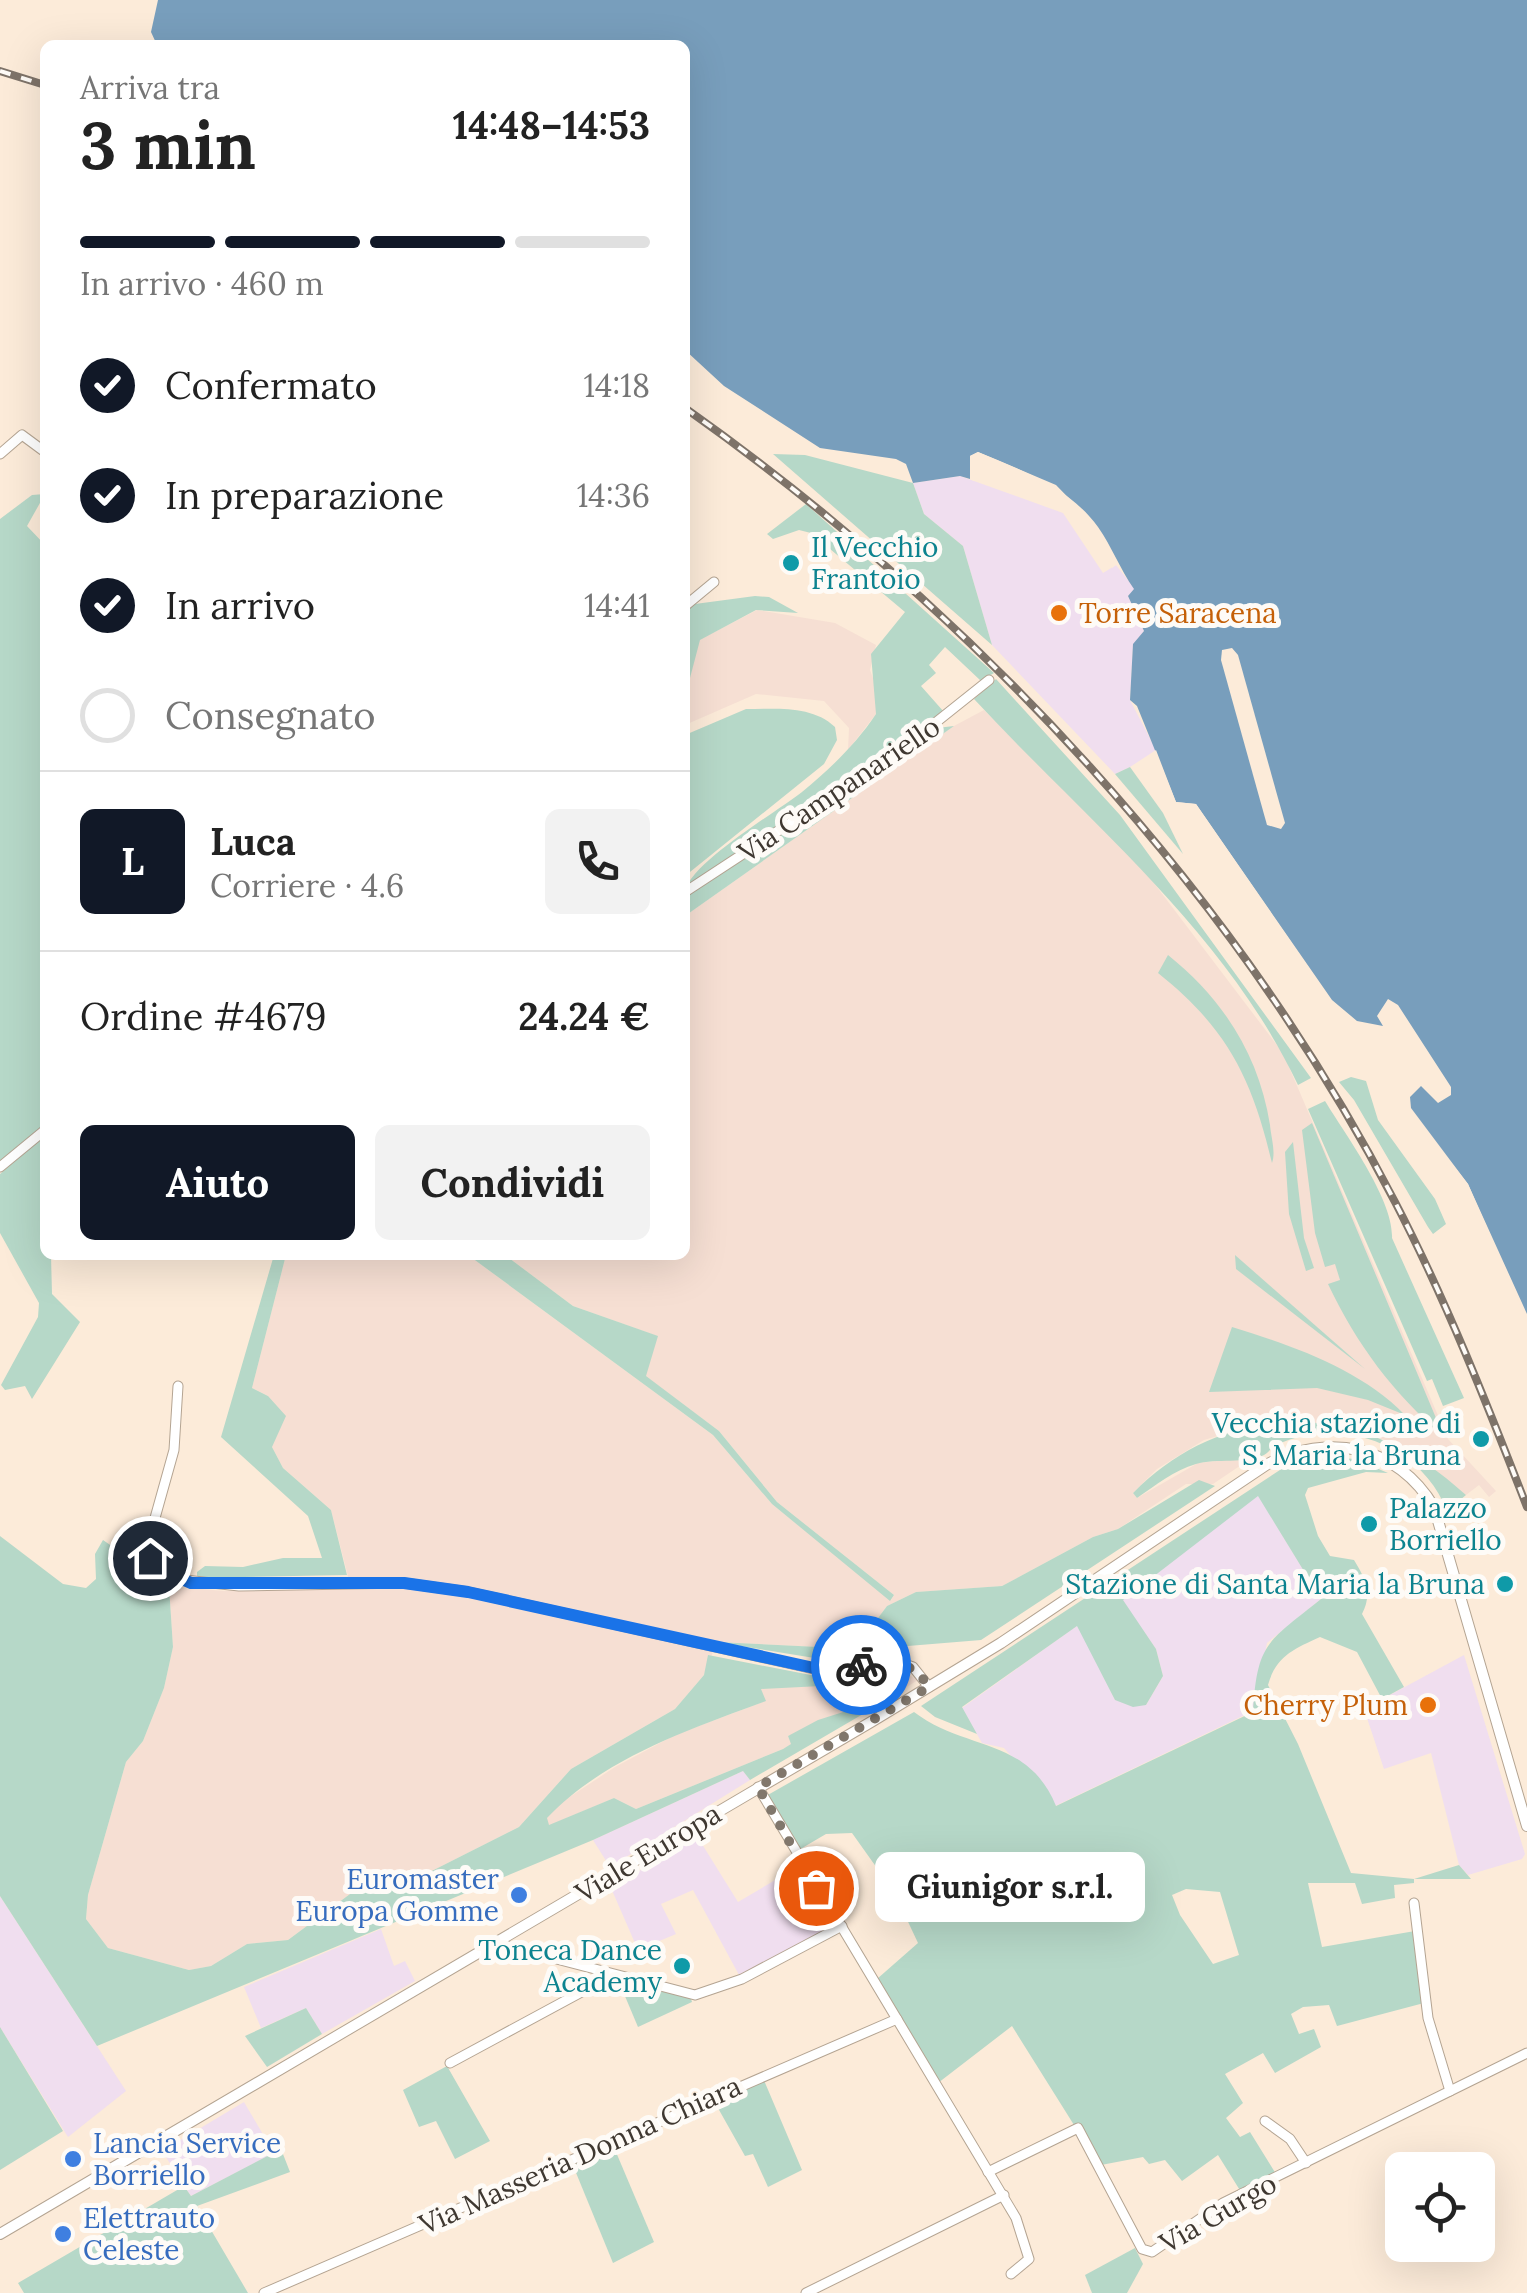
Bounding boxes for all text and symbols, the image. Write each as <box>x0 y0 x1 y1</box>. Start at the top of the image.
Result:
text: Arriva tra <box>80 67 220 108</box>
text: 14:48–14:53 <box>453 101 650 149</box>
text: 3 min <box>80 104 256 187</box>
text: In arrivo · 460 m <box>80 263 324 304</box>
icon: check <box>80 358 135 413</box>
text: Confermato <box>165 361 377 409</box>
text: 14:18 <box>583 365 650 406</box>
icon: check <box>80 468 135 523</box>
text: In preparazione <box>165 471 444 519</box>
text: 14:36 <box>577 475 650 516</box>
place label: Il Vecchio Frantoio <box>811 529 938 597</box>
marker: Il Vecchio Frantoio <box>780 552 802 574</box>
icon: check <box>80 578 135 633</box>
text: In arrivo <box>165 581 315 629</box>
text: 14:41 <box>584 585 650 626</box>
place label: Torre Saracena <box>1079 595 1277 631</box>
marker: Torre Saracena <box>1048 602 1070 624</box>
text: Consegnato <box>165 691 375 739</box>
street label: Via Campanariello <box>730 708 947 870</box>
button: phone <box>545 809 650 914</box>
text: Luca <box>210 817 296 865</box>
text: L <box>121 837 144 885</box>
text: Corriere · 4.6 <box>210 865 404 906</box>
text: Ordine #4679 <box>80 992 327 1040</box>
text: 24.24 € <box>518 992 650 1040</box>
button: Aiuto <box>80 1125 355 1240</box>
button: Condividi <box>375 1125 650 1240</box>
place label: Vecchia stazione di S. Maria la Bruna <box>1211 1405 1461 1473</box>
marker: Vecchia stazione di S. Maria la Bruna <box>1470 1428 1492 1450</box>
place label: Palazzo Borriello <box>1389 1490 1502 1558</box>
marker: Palazzo Borriello <box>1358 1513 1380 1535</box>
pin <box>108 1516 193 1601</box>
icon: home <box>123 1531 178 1586</box>
place label: Stazione di Santa Maria la Bruna <box>1065 1566 1485 1602</box>
marker: Stazione di Santa Maria la Bruna <box>1494 1573 1516 1595</box>
courier <box>811 1615 911 1715</box>
icon: bike <box>834 1638 889 1693</box>
place label: Cherry Plum <box>1243 1687 1408 1723</box>
marker: Cherry Plum <box>1417 1694 1439 1716</box>
street label: Viale Europa <box>568 1795 727 1911</box>
pin <box>774 1846 859 1931</box>
callout: Giunigor s.r.l. <box>876 1853 1146 1923</box>
place label: Euromaster Europa Gomme <box>295 1861 499 1929</box>
icon: bag <box>789 1861 844 1916</box>
text: Giunigor s.r.l. <box>907 1866 1113 1907</box>
marker: Euromaster Europa Gomme <box>508 1884 530 1906</box>
place label: Toneca Dance Academy <box>478 1932 662 2000</box>
marker: Toneca Dance Academy <box>671 1955 693 1977</box>
street label: Via Masseria Donna Chiara <box>412 2068 747 2243</box>
place label: Lancia Service Borriello <box>93 2125 281 2193</box>
marker: Lancia Service Borriello <box>62 2148 84 2170</box>
map controls <box>1385 2152 1495 2262</box>
button: locate <box>1385 2152 1495 2262</box>
street label: Via Gurgo <box>1152 2165 1283 2261</box>
place label: Elettrauto Celeste <box>83 2200 215 2268</box>
marker: Elettrauto Celeste <box>52 2223 74 2245</box>

